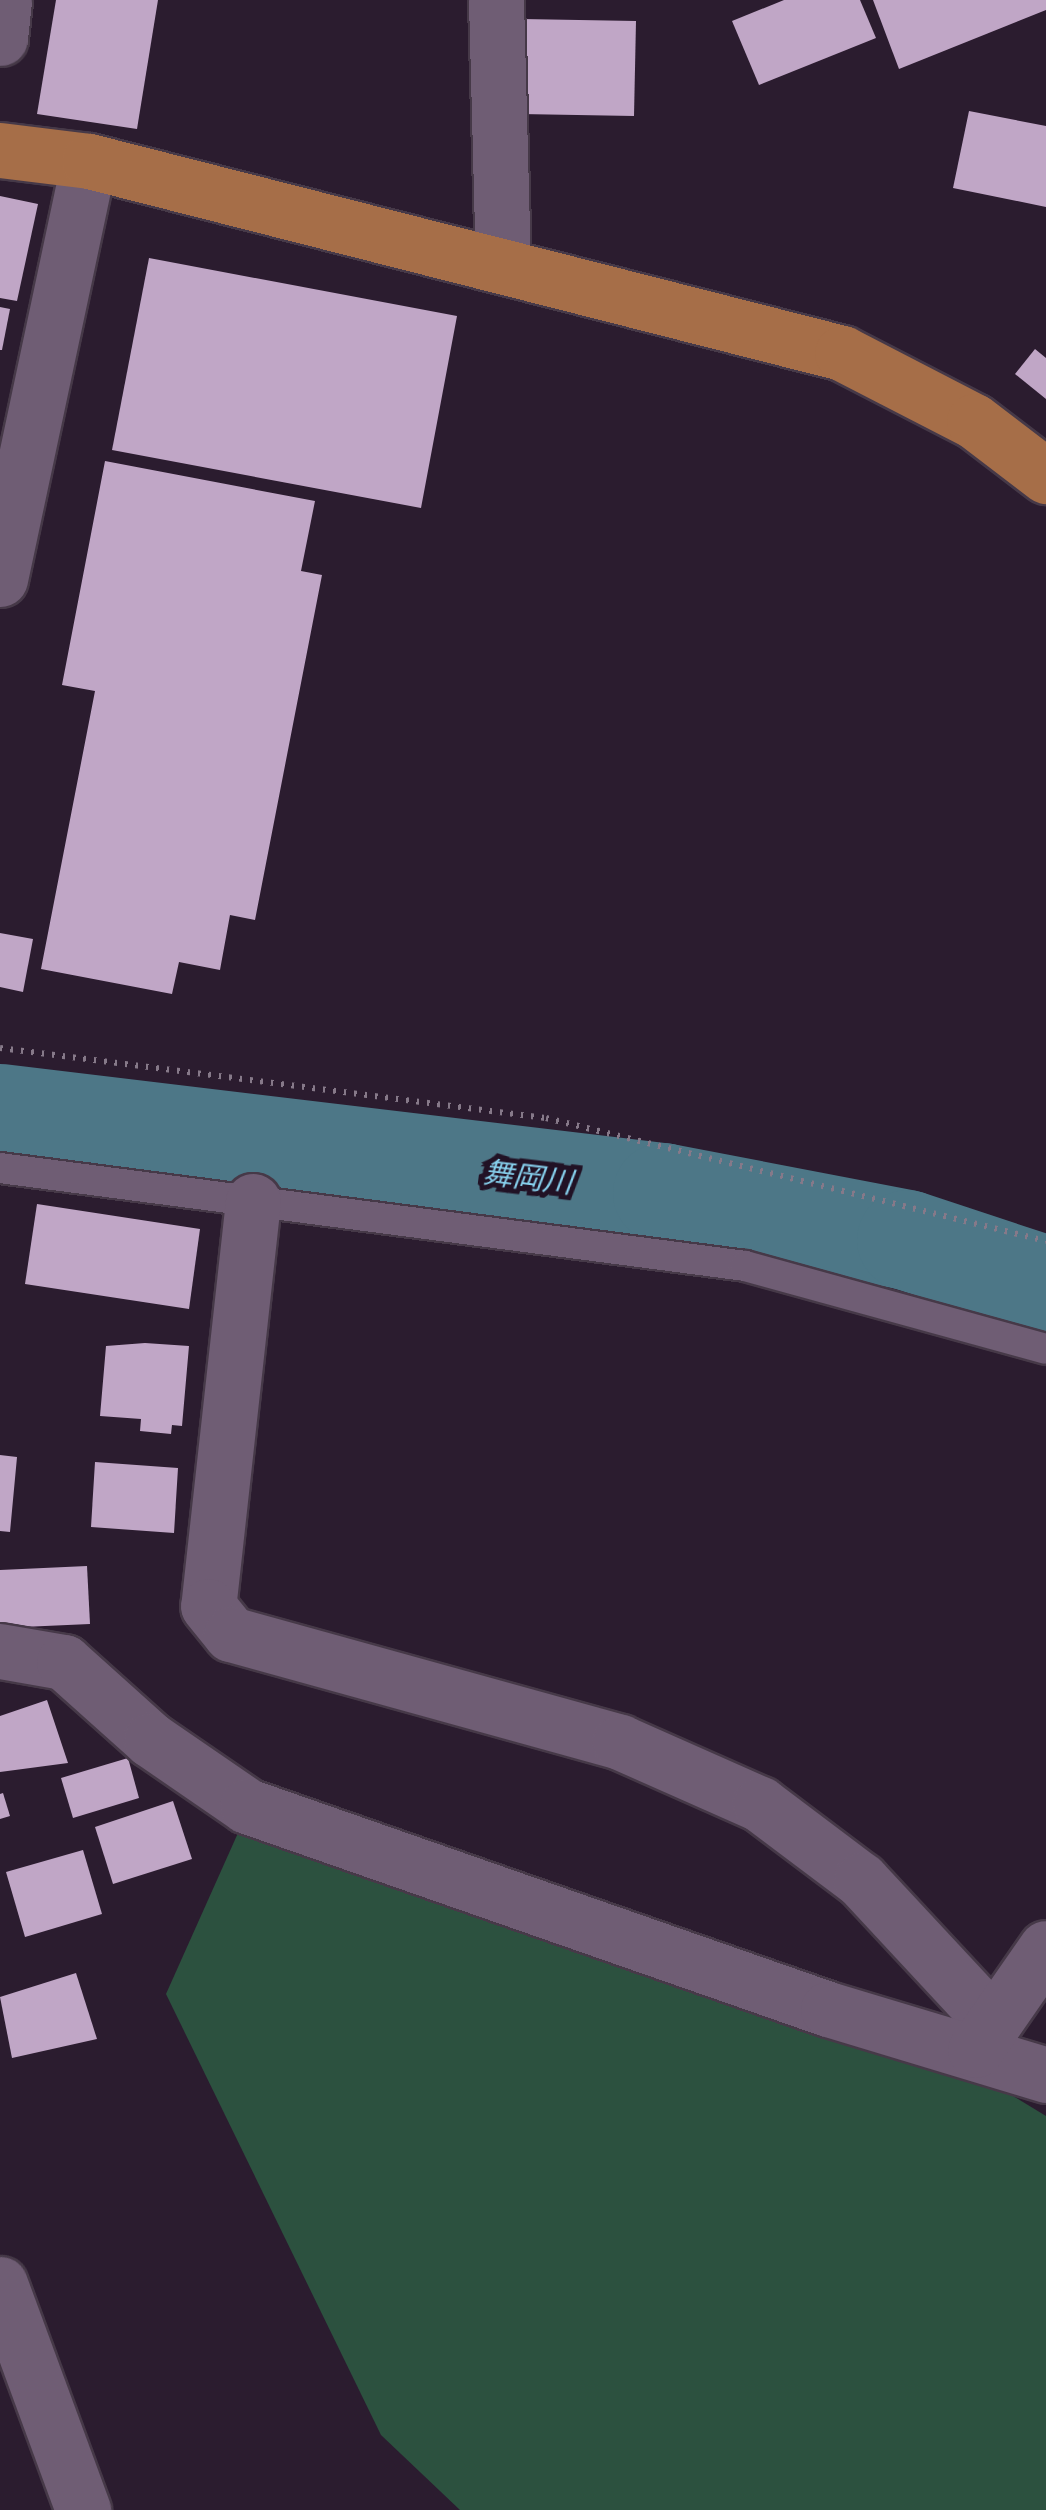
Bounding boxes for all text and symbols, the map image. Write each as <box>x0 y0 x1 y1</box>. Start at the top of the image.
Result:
water label: 舞岡川 <box>481 1154 575 1200</box>

